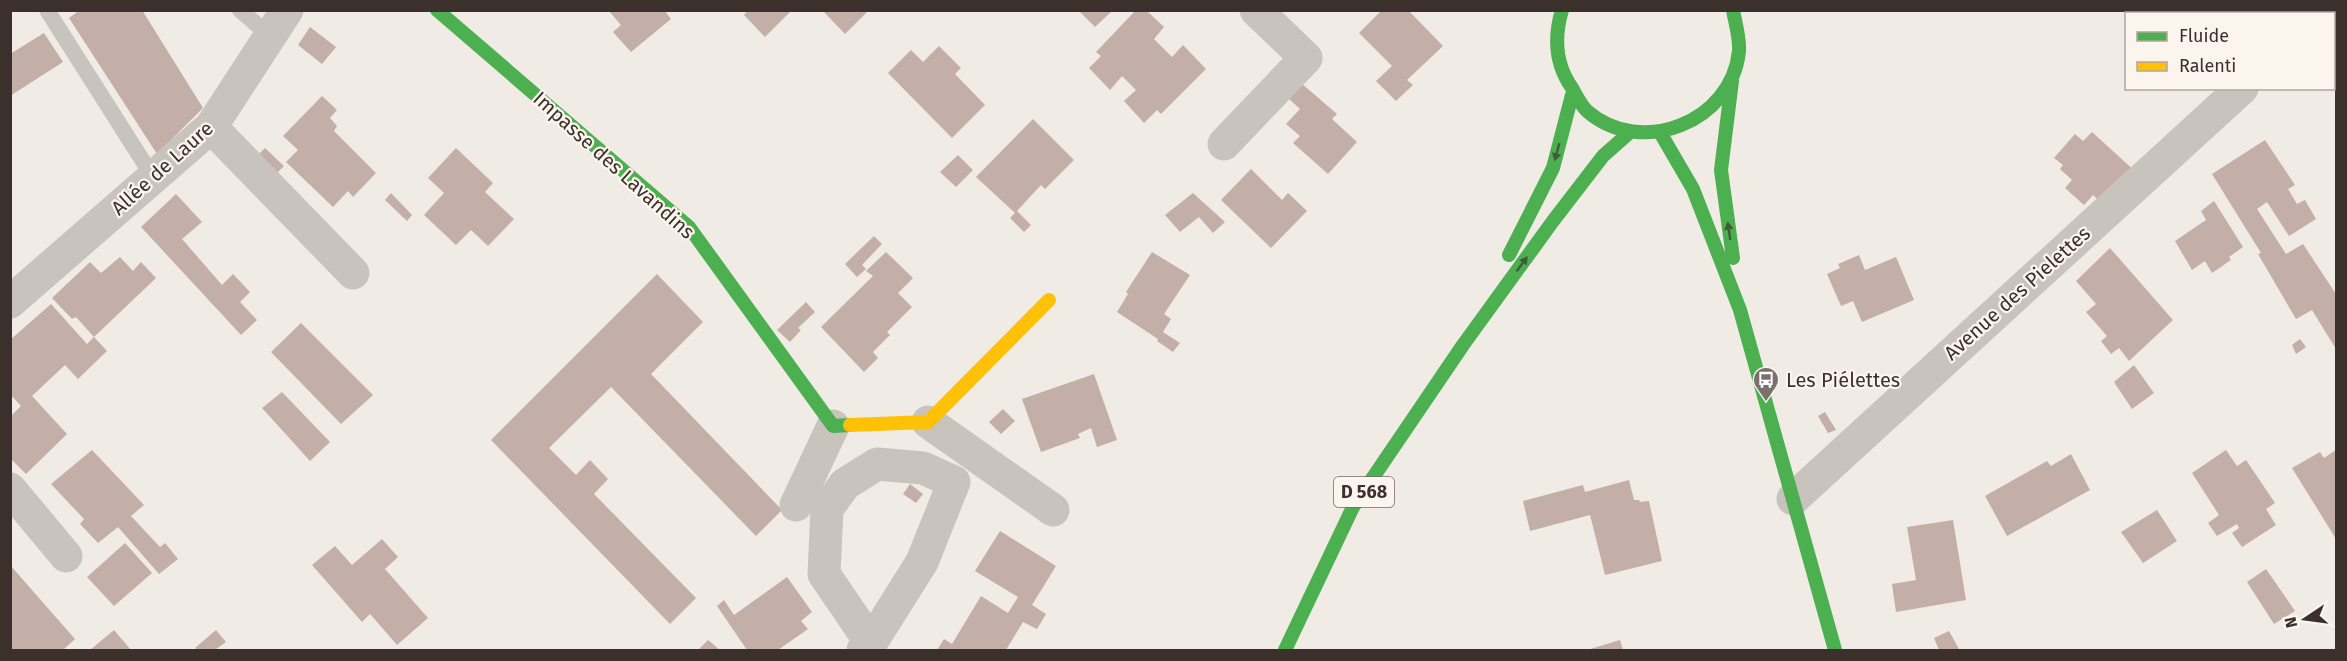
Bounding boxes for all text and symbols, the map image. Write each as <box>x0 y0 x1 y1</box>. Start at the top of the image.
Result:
legend <box>2125 12 2335 90</box>
text: Fluide <box>2179 25 2229 47</box>
text: Ralenti <box>2179 55 2236 77</box>
street label: Impasse des Lavandins <box>528 86 700 244</box>
street label: Allée de Laure <box>106 116 218 220</box>
one-way arrow <box>1552 143 1561 161</box>
street label: Avenue des Pielettes <box>1939 221 2095 365</box>
one-way arrow <box>1725 222 1734 241</box>
one-way arrow <box>1516 256 1528 271</box>
bus stop icon: Les Piélettes <box>1751 365 1781 403</box>
place label: Les Piélettes <box>1786 368 1900 392</box>
road number: D 568 <box>1334 477 1394 507</box>
north arrow <box>2275 589 2335 649</box>
text: N <box>2280 615 2301 630</box>

